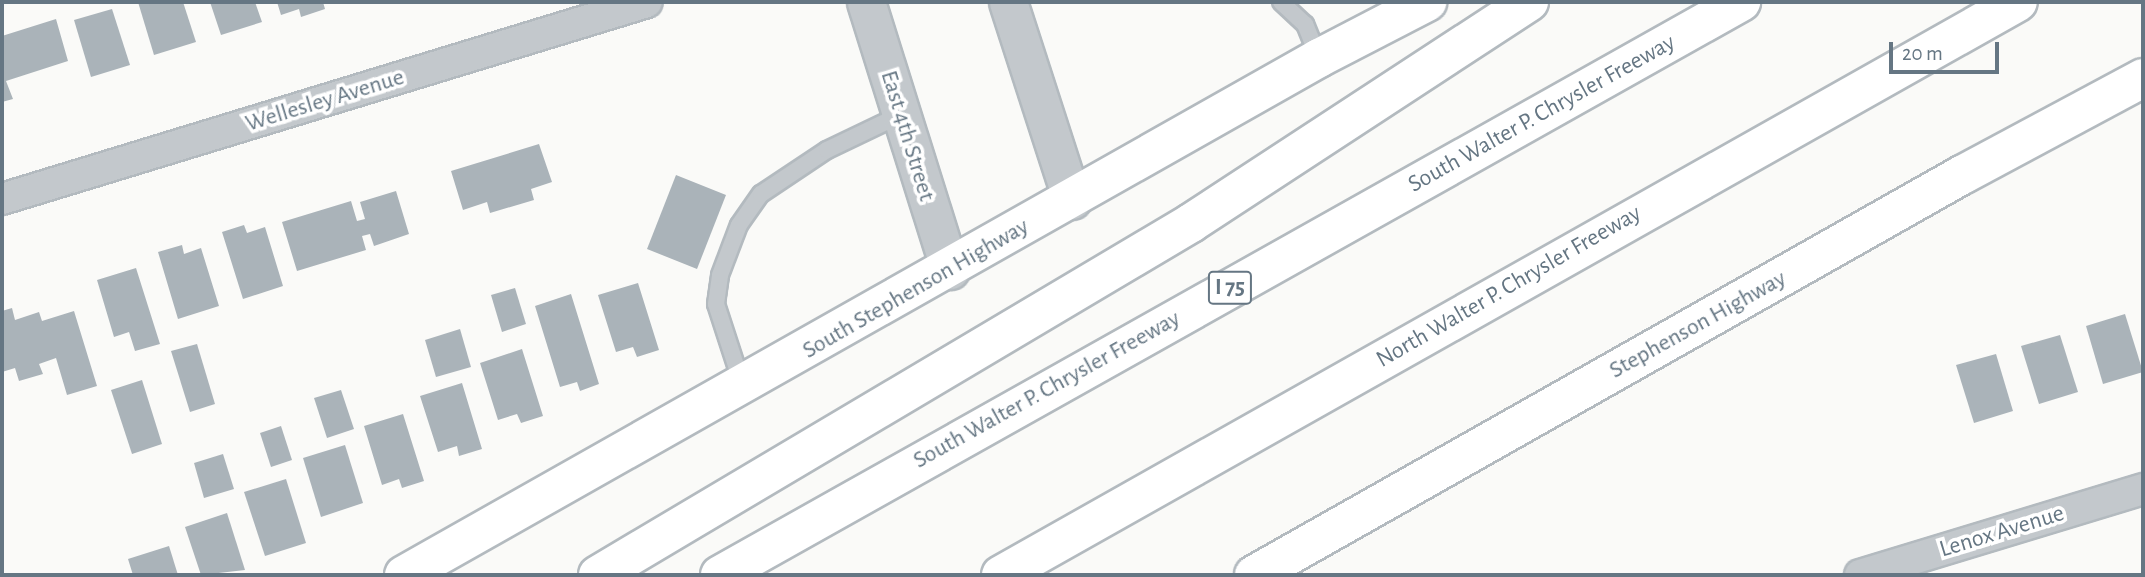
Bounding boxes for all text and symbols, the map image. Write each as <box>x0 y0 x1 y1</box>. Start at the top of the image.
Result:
scale bar <box>1893 28 2003 72</box>
street label: South Walter P. Chrysler Freeway <box>1404 29 1680 199</box>
text: 20 m <box>1902 43 1943 64</box>
street label: Wellesley Avenue <box>242 63 408 139</box>
street label: East 4th Street <box>874 67 940 205</box>
street label: North Walter P. Chrysler Freeway <box>1372 199 1646 375</box>
street label: South Stephenson Highway <box>798 212 1034 366</box>
street label: Stephenson Highway <box>1605 265 1791 385</box>
road number: I 75 <box>1207 268 1253 308</box>
street label: South Walter P. Chrysler Freeway <box>909 305 1185 475</box>
street label: Lenox Avenue <box>1936 499 2068 565</box>

